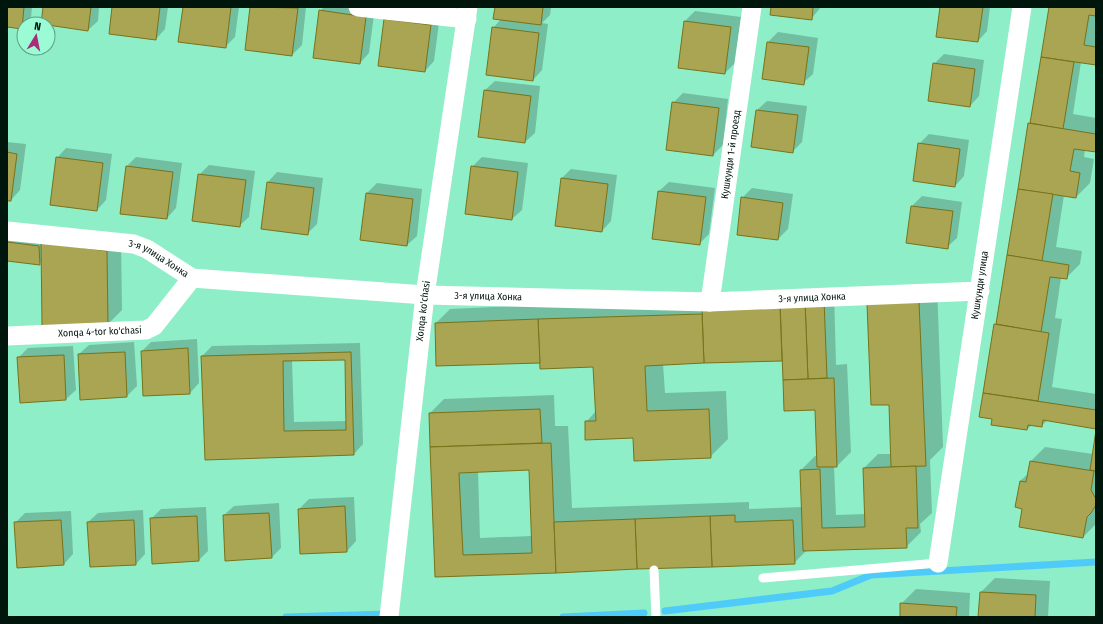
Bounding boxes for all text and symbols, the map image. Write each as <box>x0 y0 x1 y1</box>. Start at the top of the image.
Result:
north arrow <box>16 16 56 56</box>
text: N <box>33 20 42 34</box>
street label: Кушкунди 1-й проезд <box>719 109 743 200</box>
street label: 3-я улица Хонка <box>128 237 191 280</box>
street label: Кушкунди улица <box>969 250 991 320</box>
street label: Xonqa ko'chasi <box>414 280 433 342</box>
street label: 3-я улица Хонка <box>454 290 522 303</box>
street label: 3-я улица Хонка <box>778 290 846 305</box>
street label: Xonqa 4-tor ko'chasi <box>58 324 142 340</box>

